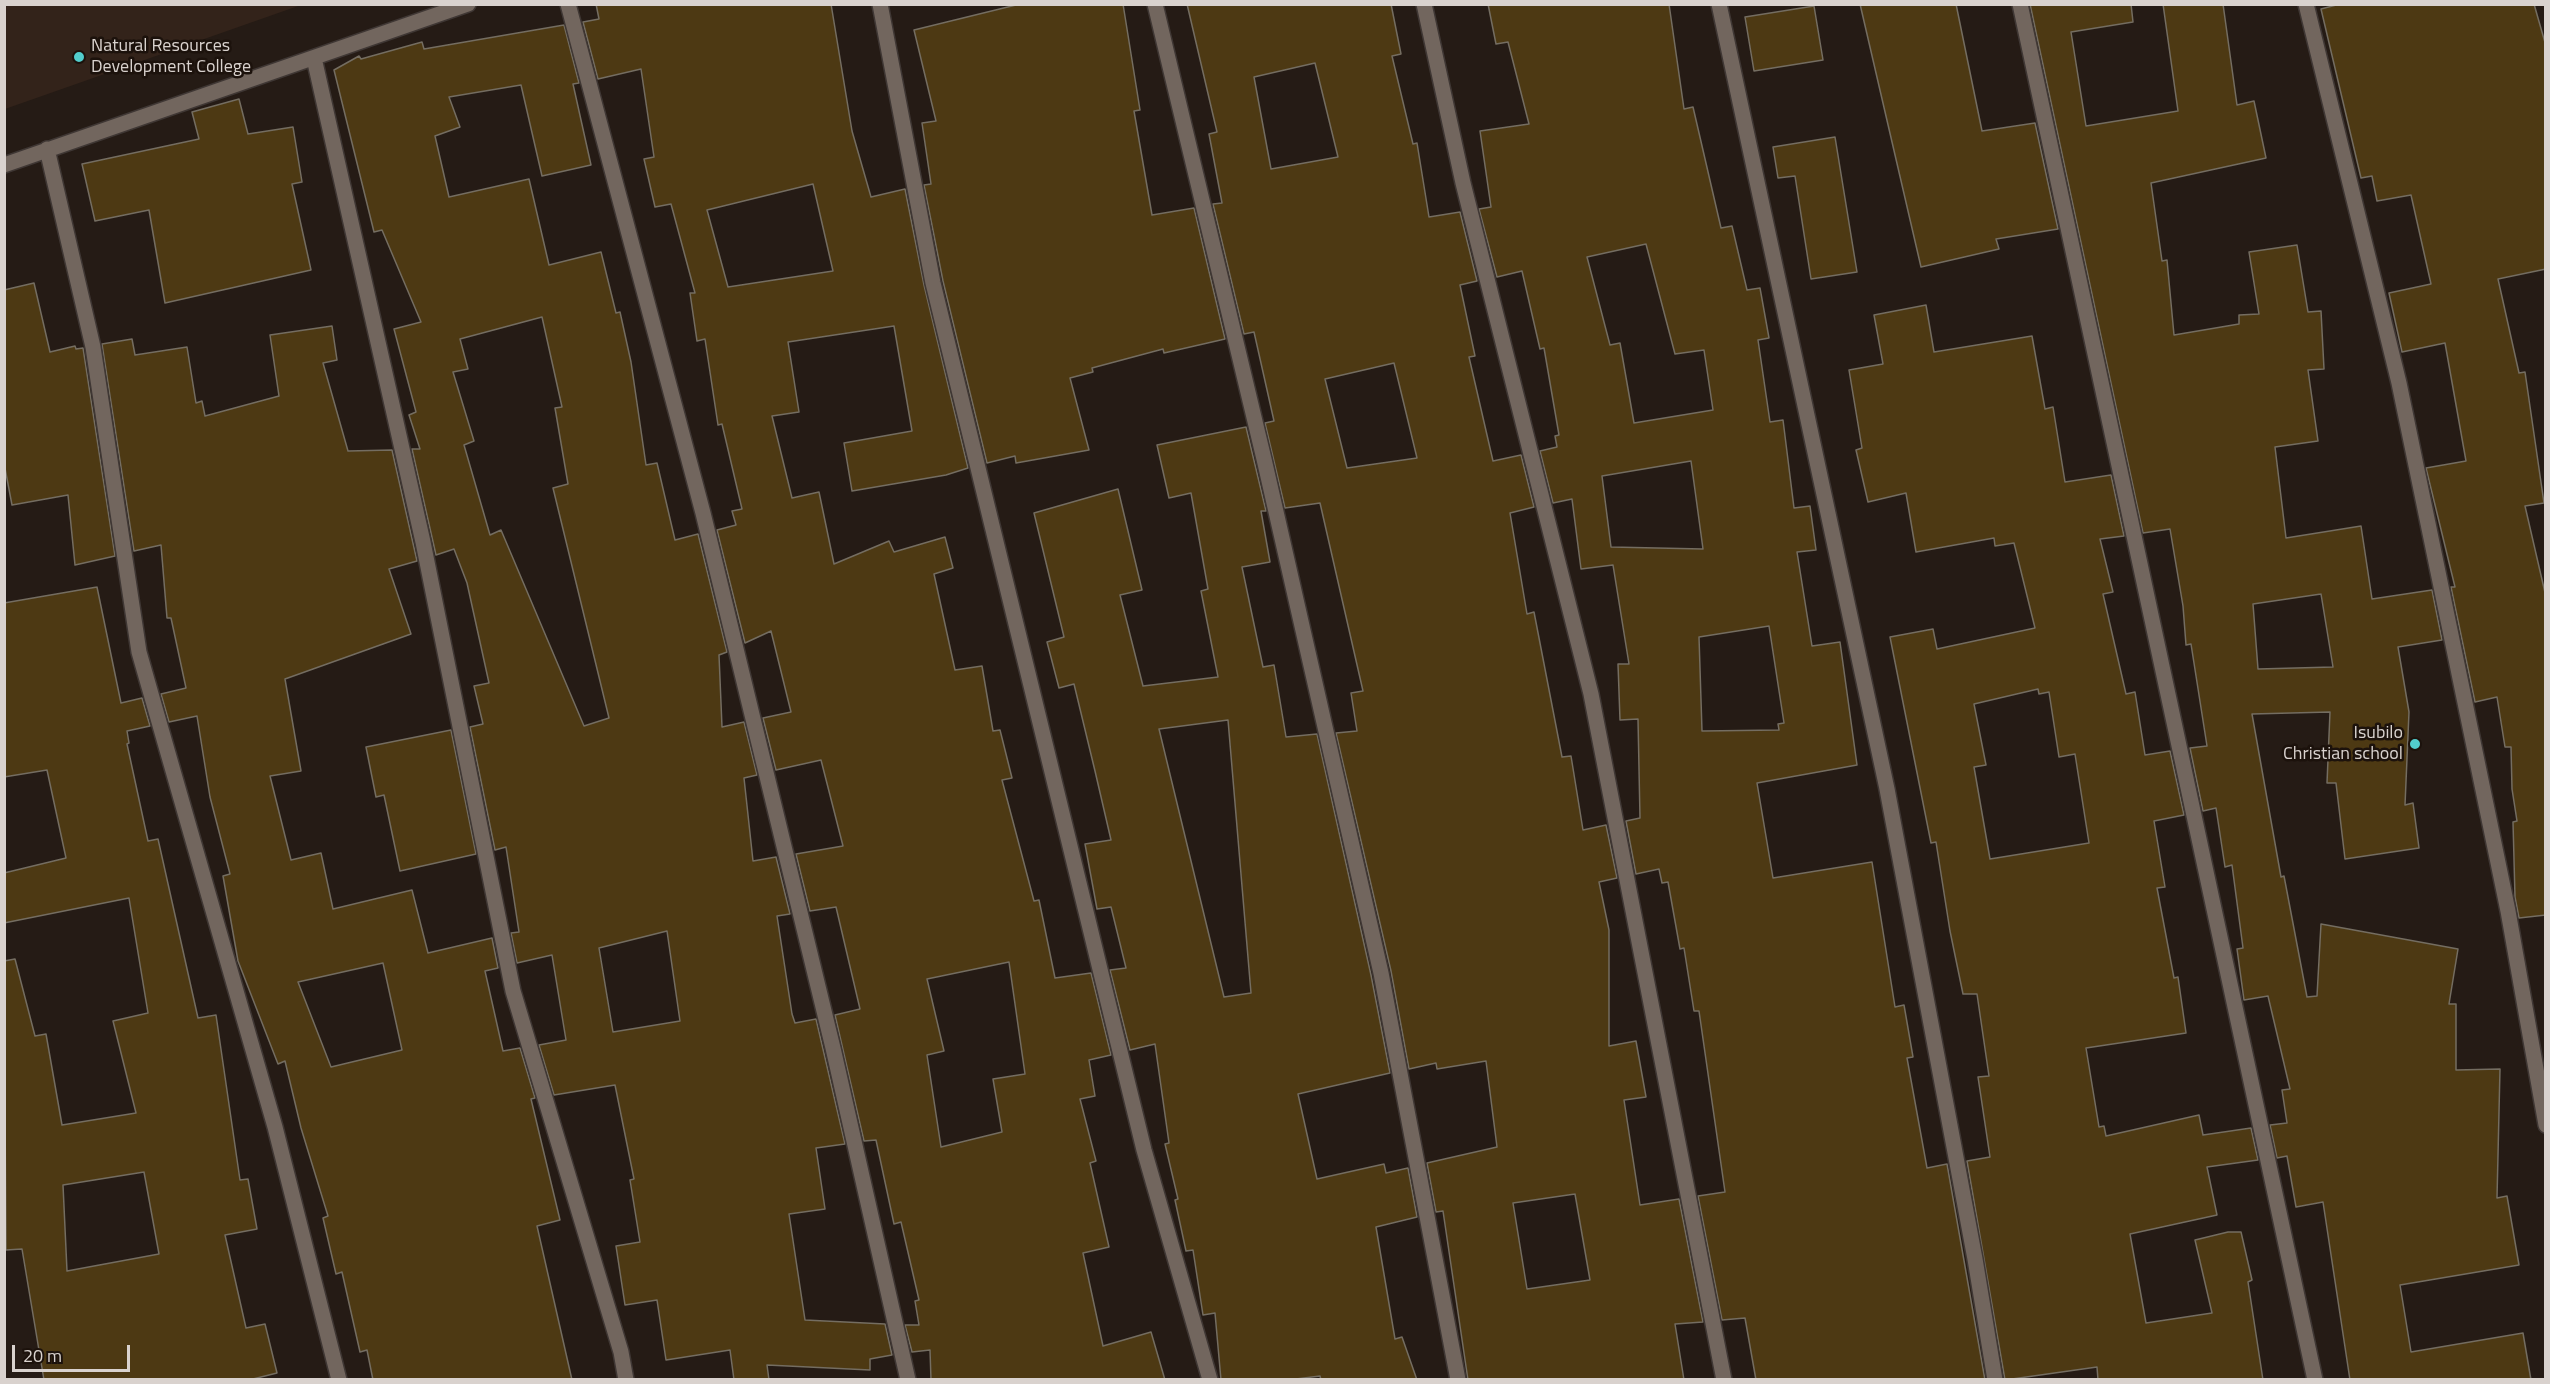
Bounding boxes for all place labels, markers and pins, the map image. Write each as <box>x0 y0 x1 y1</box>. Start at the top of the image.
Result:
place label: Natural Resources Development College <box>91 36 251 78</box>
marker: Natural Resources Development College <box>72 50 86 64</box>
place label: Isubilo Christian school <box>2283 723 2403 766</box>
marker: Isubilo Christian school <box>2408 737 2422 751</box>

